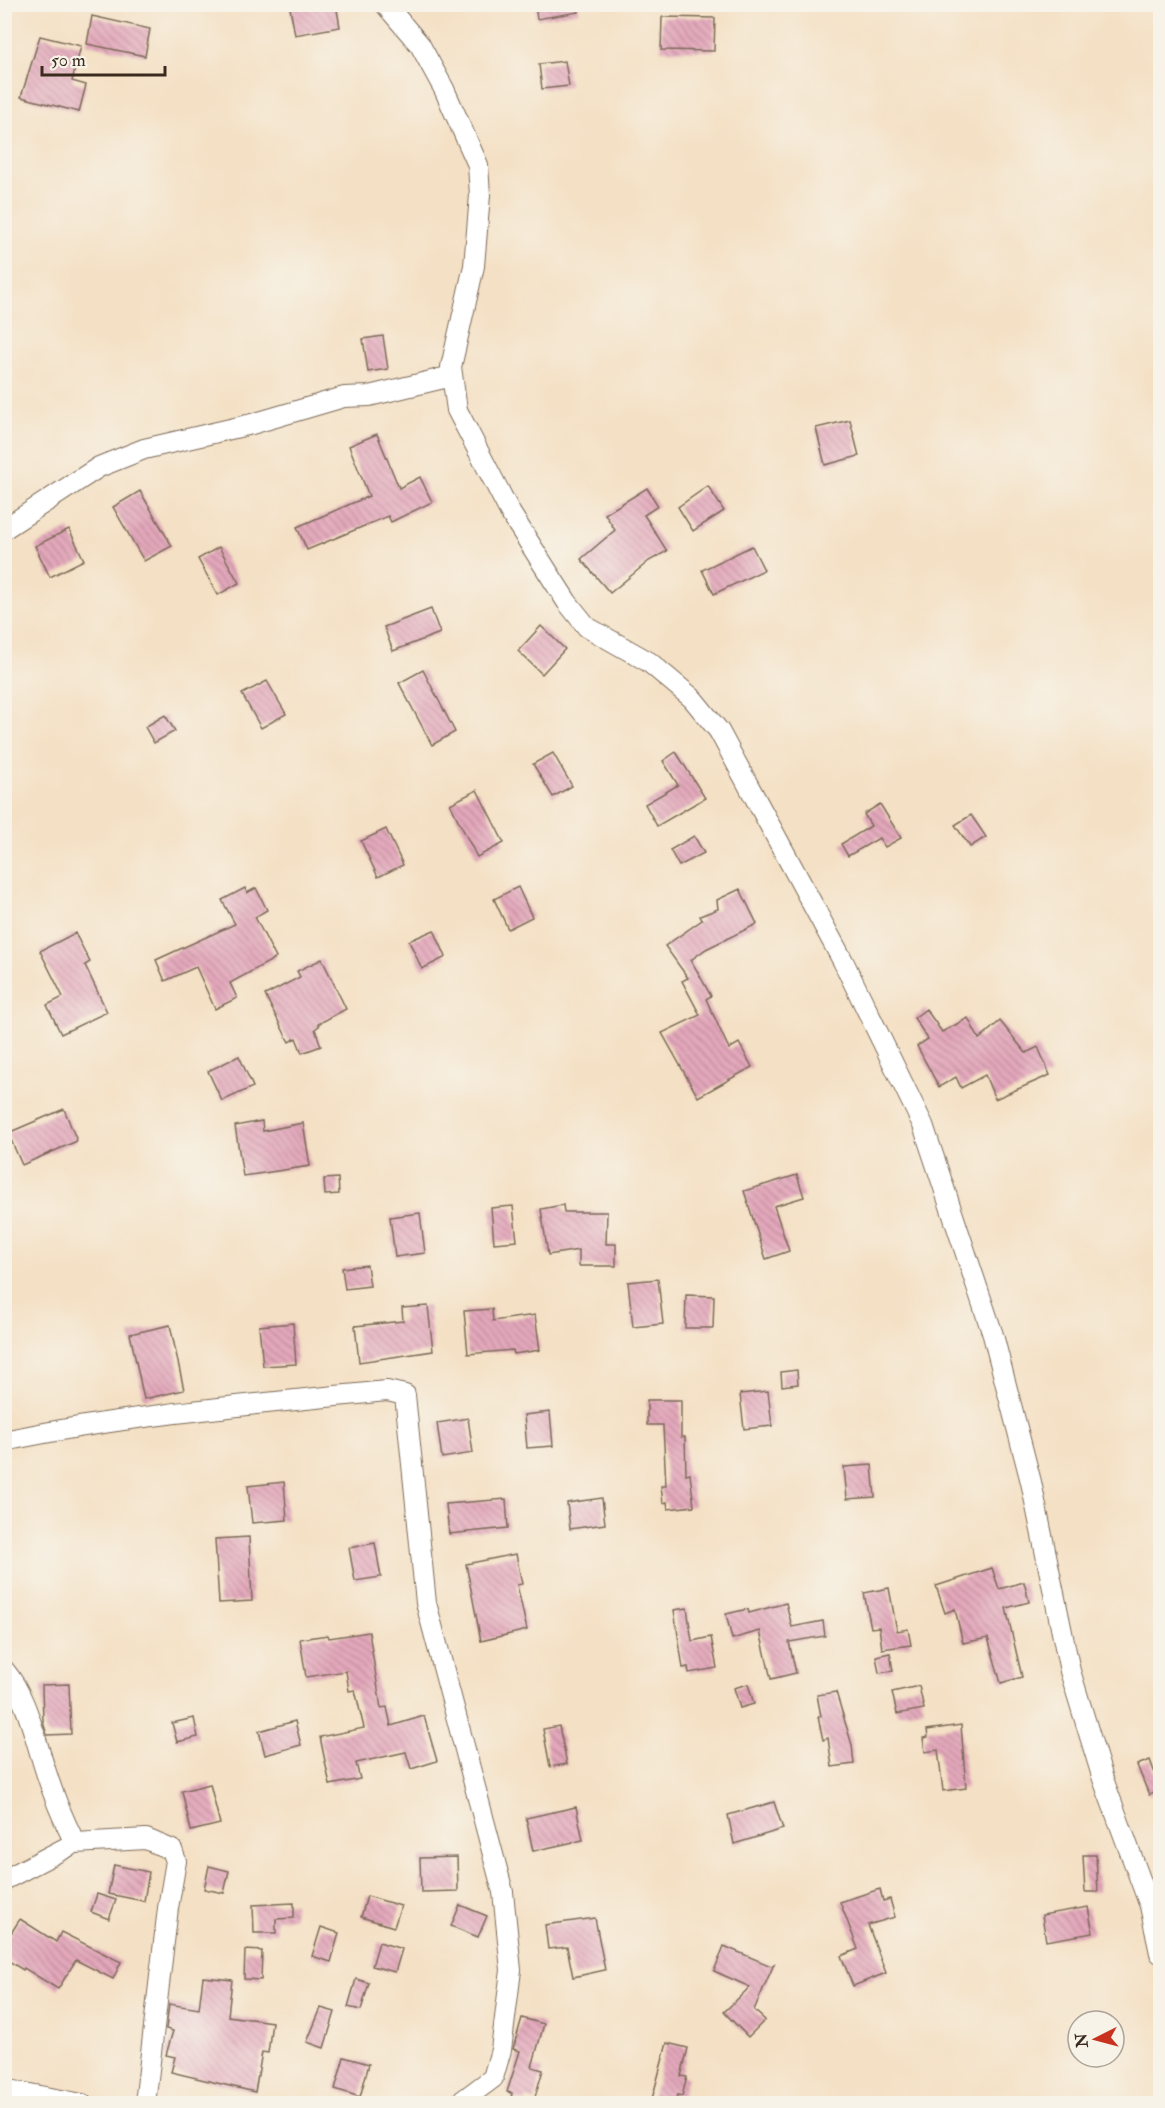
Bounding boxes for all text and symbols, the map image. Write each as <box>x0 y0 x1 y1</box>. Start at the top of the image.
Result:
scale bar <box>42 39 165 77</box>
text: 50 m <box>51 49 86 72</box>
north arrow <box>1066 2009 1126 2069</box>
text: N <box>1071 2032 1093 2050</box>

